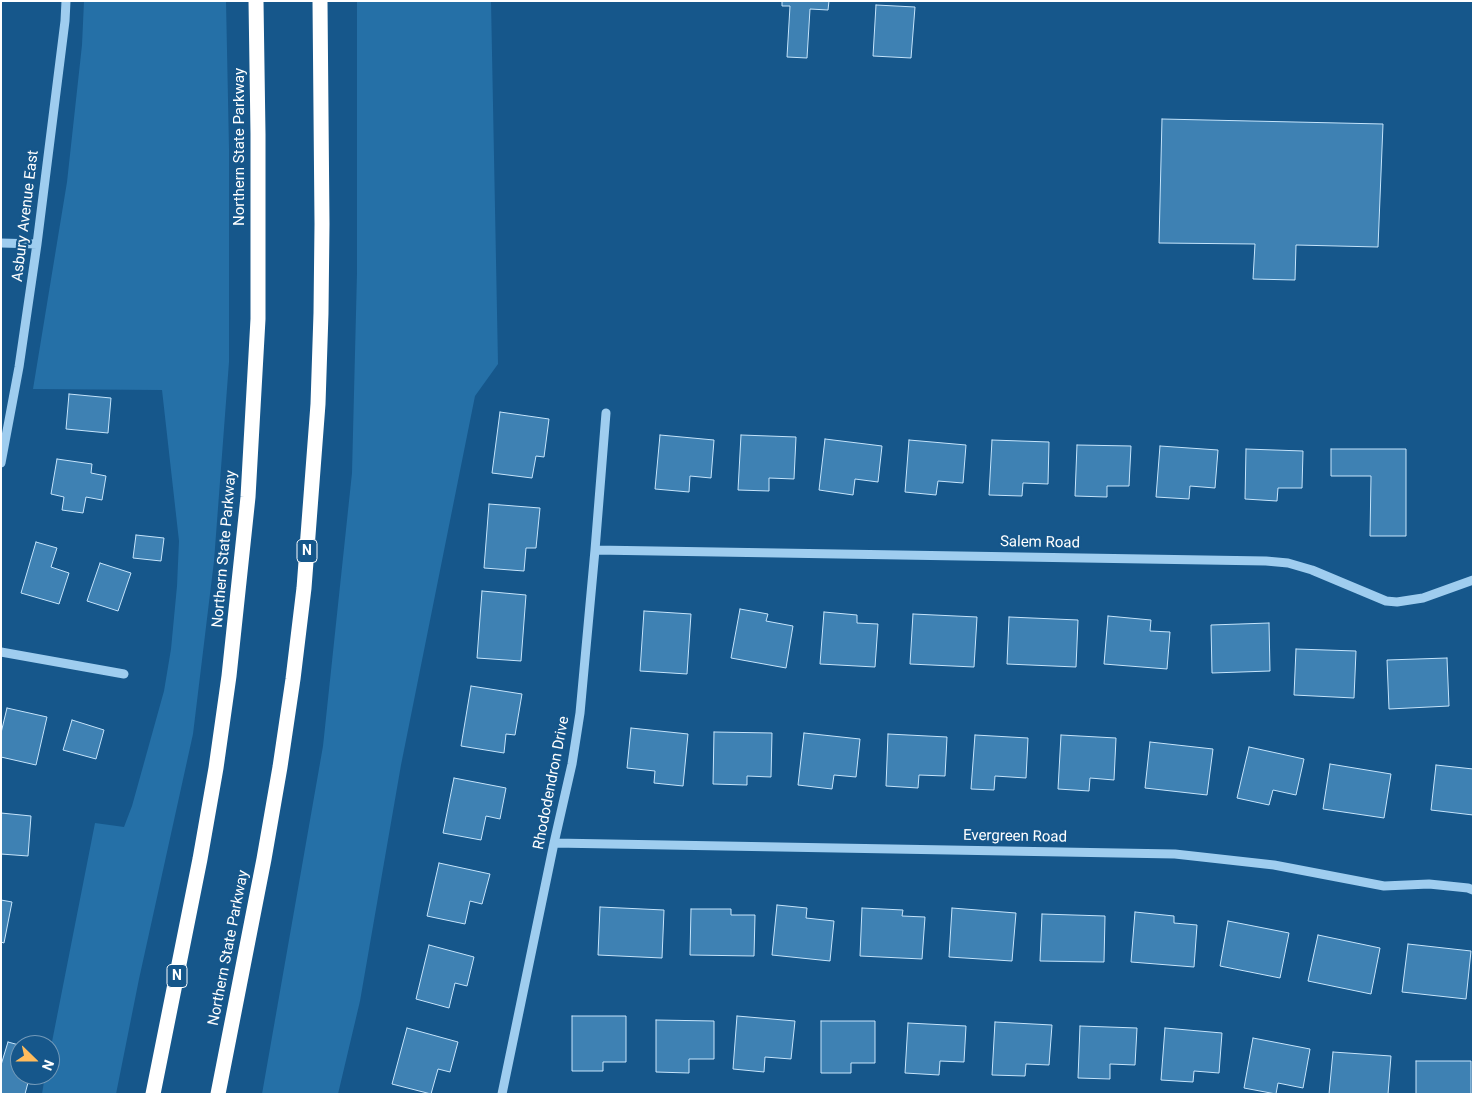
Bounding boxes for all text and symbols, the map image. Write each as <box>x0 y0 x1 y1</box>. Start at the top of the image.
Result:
street label: Northern State Parkway <box>231 68 249 226</box>
street label: Asbury Avenue East <box>9 149 43 283</box>
street label: Northern State Parkway <box>209 469 241 629</box>
street label: Salem Road <box>1000 533 1080 553</box>
road number: N <box>297 540 317 562</box>
street label: Rhododendron Drive <box>530 715 574 851</box>
street label: Evergreen Road <box>963 827 1067 847</box>
street label: Northern State Parkway <box>205 869 253 1027</box>
road number: N <box>167 964 187 988</box>
north arrow <box>10 1035 60 1085</box>
text: N <box>39 1058 57 1073</box>

